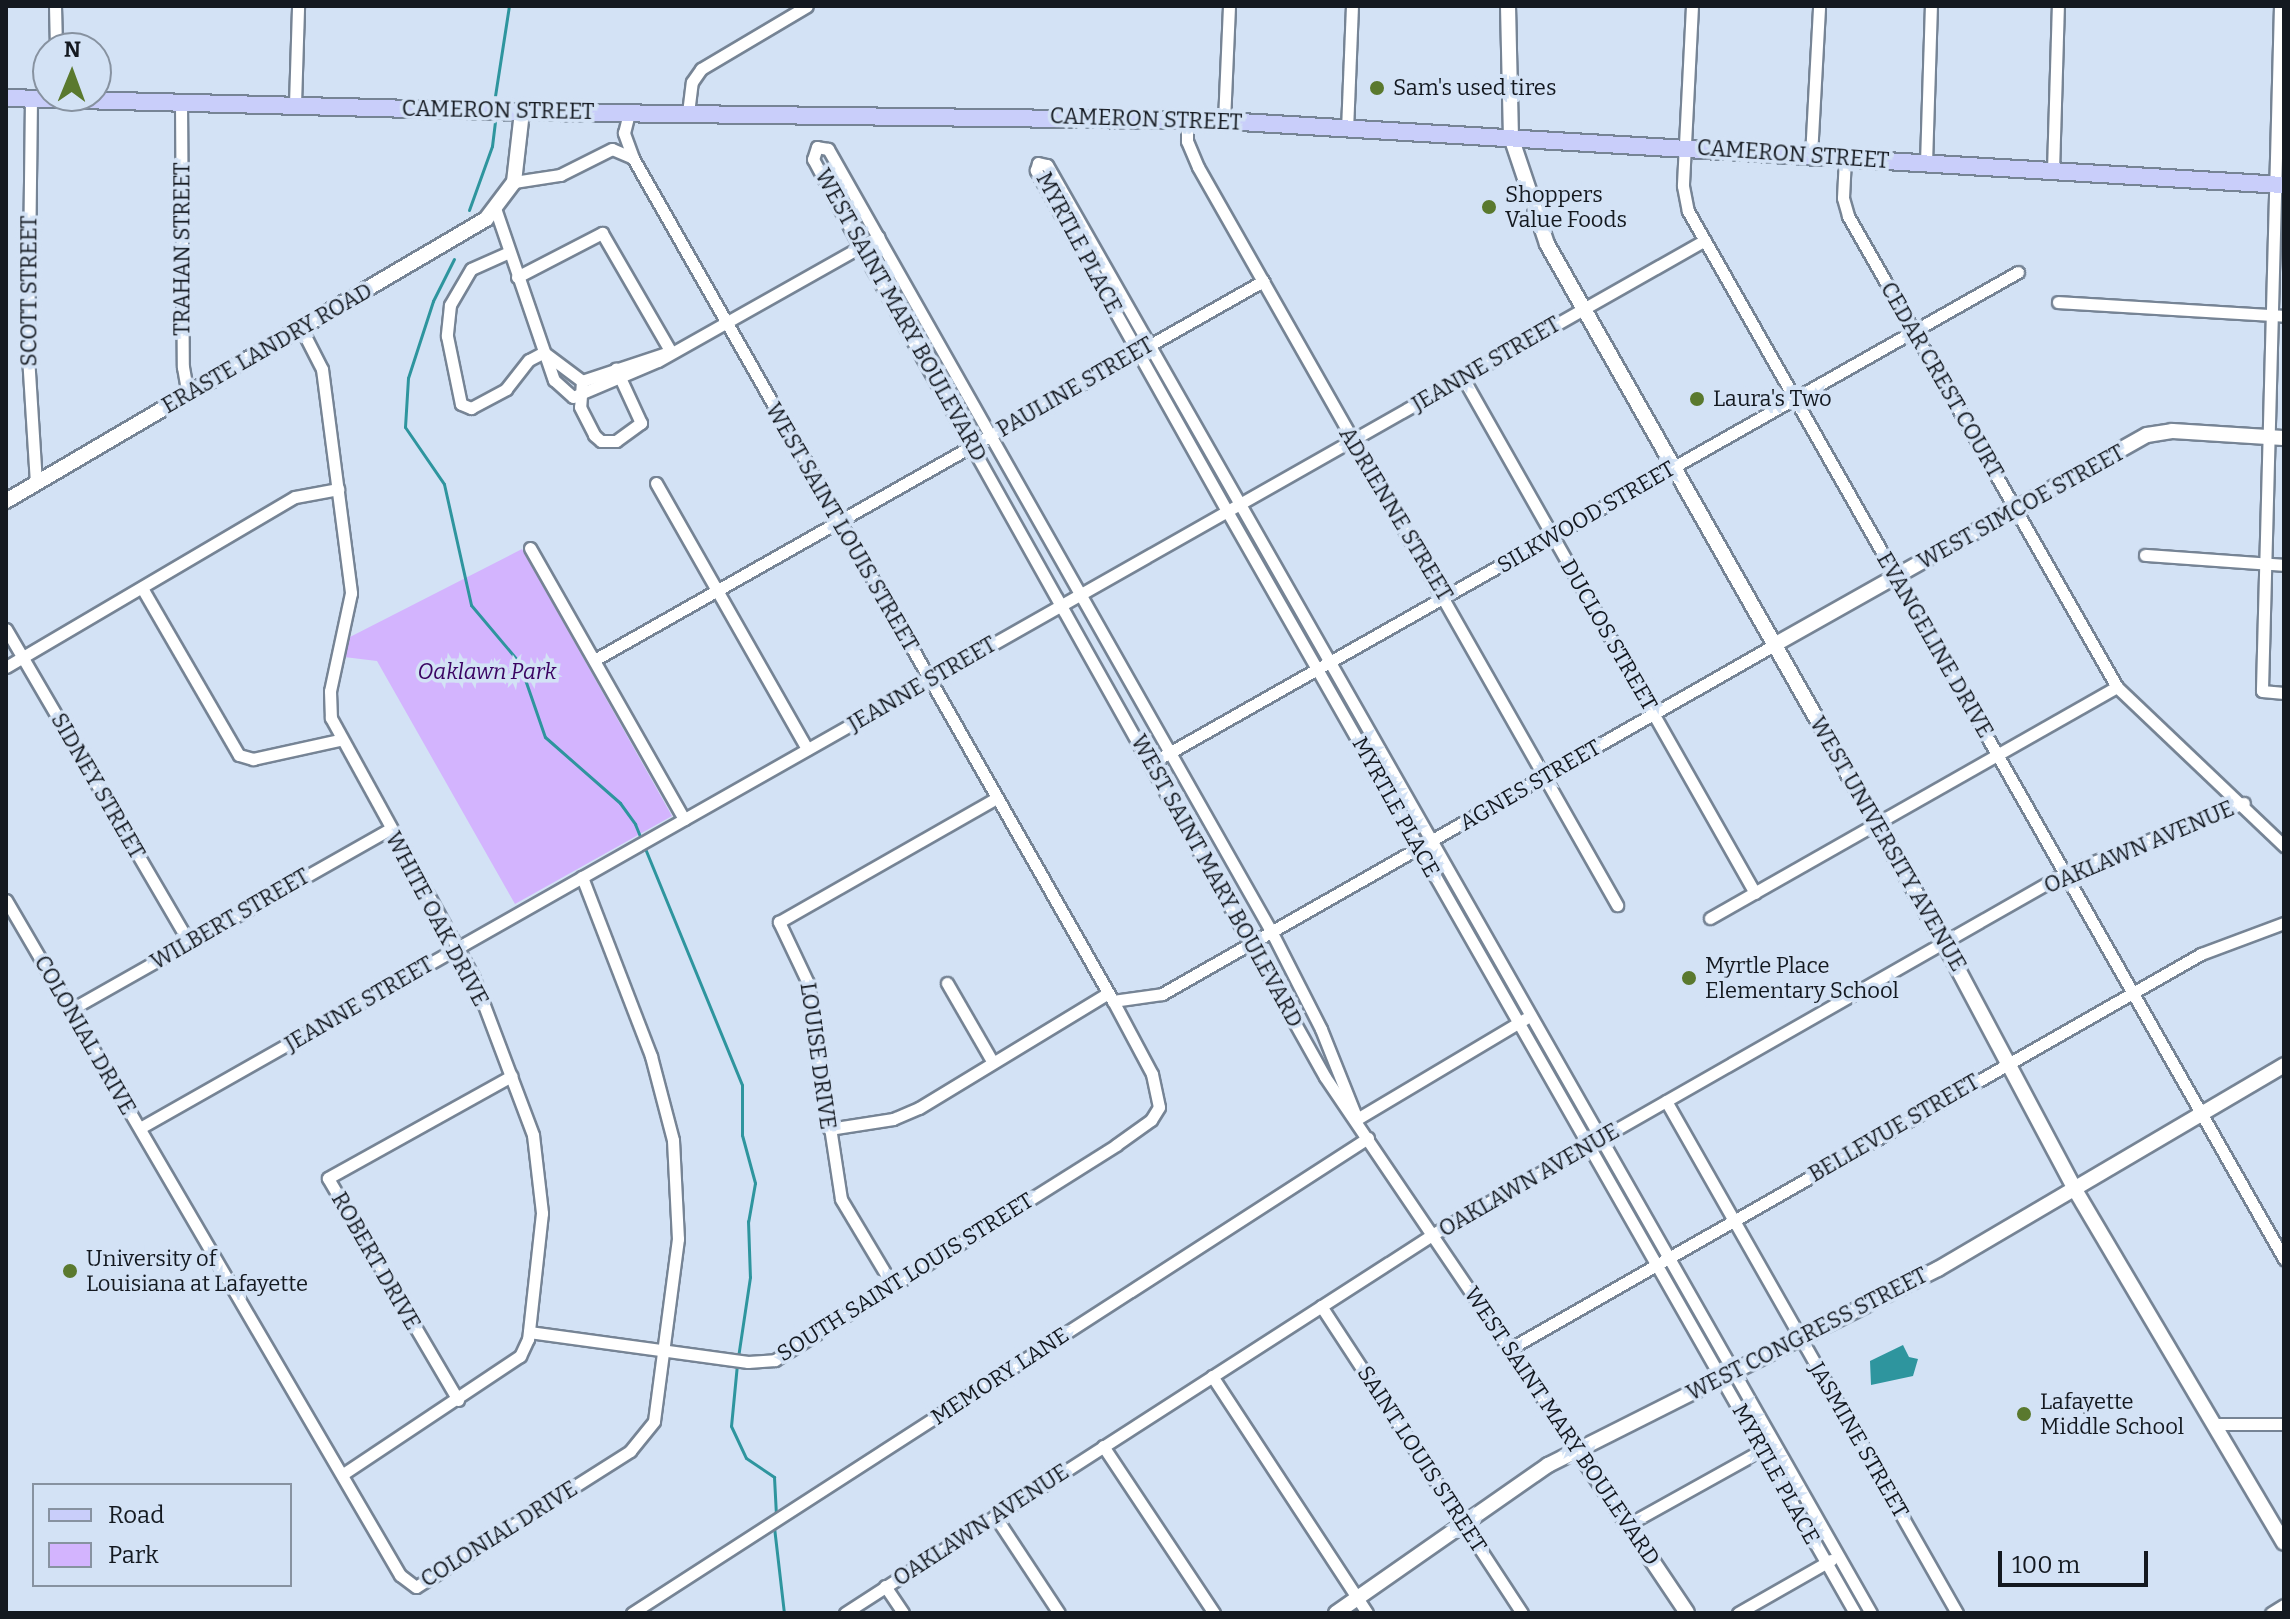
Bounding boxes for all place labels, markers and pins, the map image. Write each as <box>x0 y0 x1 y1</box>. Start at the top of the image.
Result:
place label: Sam's used tires <box>1393 75 1556 101</box>
marker: Sam's used tires <box>1368 79 1386 97</box>
place label: Shoppers Value Foods <box>1505 181 1627 232</box>
marker: Shoppers Value Foods <box>1480 198 1498 216</box>
place label: Laura's Two <box>1713 386 1832 412</box>
marker: Laura's Two <box>1688 390 1706 408</box>
place label: Myrtle Place Elementary School <box>1705 952 1899 1004</box>
marker: Myrtle Place Elementary School <box>1680 969 1698 987</box>
place label: University of Louisiana at Lafayette <box>86 1245 308 1296</box>
marker: University of Louisiana at Lafayette <box>61 1262 79 1280</box>
place label: Lafayette Middle School <box>2040 1388 2184 1440</box>
marker: Lafayette Middle School <box>2015 1405 2033 1423</box>

